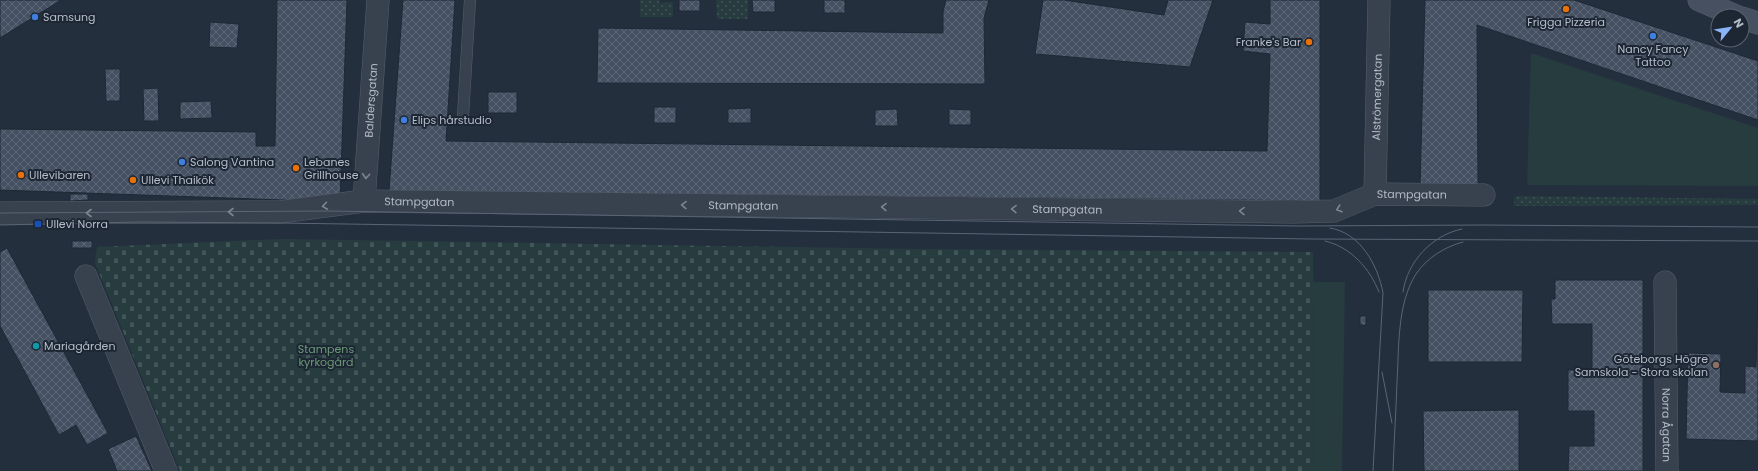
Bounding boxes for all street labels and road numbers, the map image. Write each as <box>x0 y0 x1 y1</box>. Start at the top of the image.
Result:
street label: Alströmergatan <box>1368 54 1386 141</box>
street label: Baldersgatan <box>360 63 382 138</box>
street label: Stampgatan <box>1377 186 1447 203</box>
street label: Stampgatan <box>384 193 454 210</box>
street label: Stampgatan <box>708 197 778 214</box>
street label: Stampgatan <box>1032 201 1102 218</box>
street label: Norra Ågatan <box>1658 388 1675 462</box>

